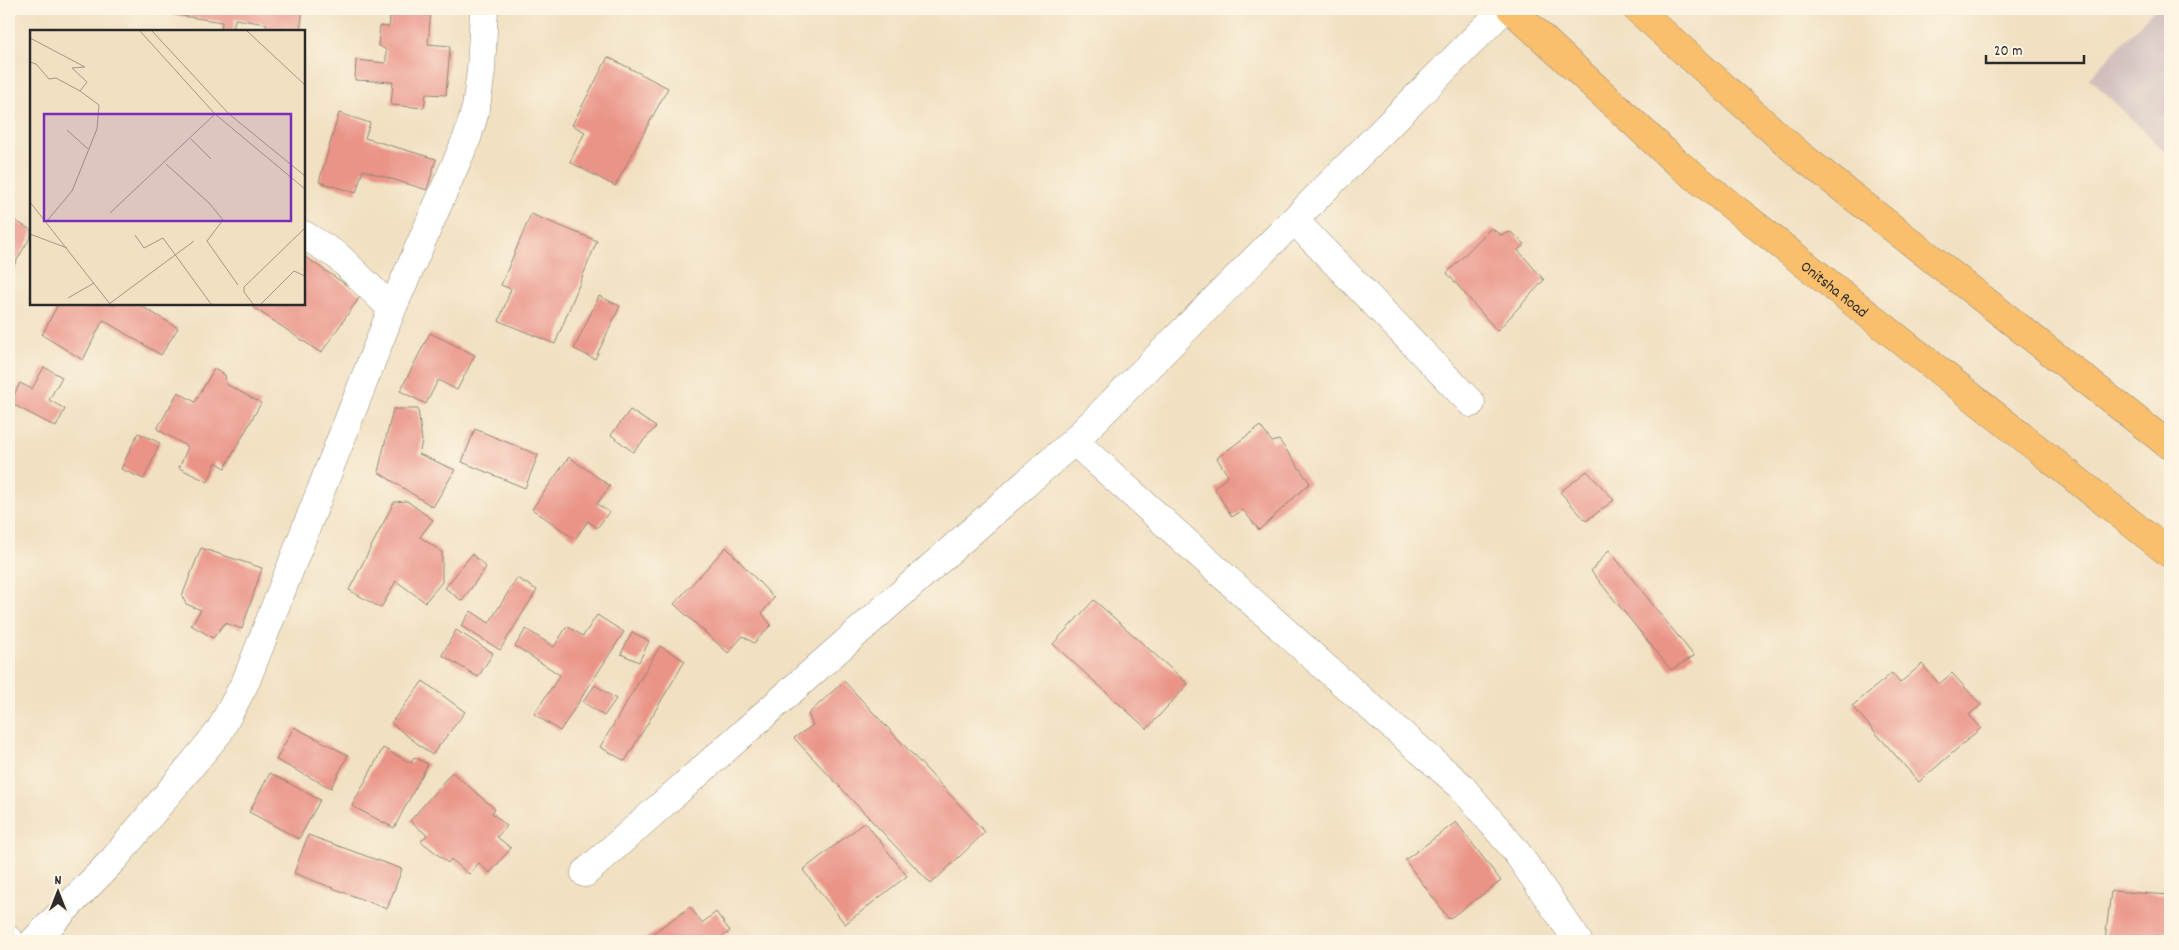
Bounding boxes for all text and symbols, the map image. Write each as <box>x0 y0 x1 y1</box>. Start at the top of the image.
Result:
inset map <box>30 30 305 305</box>
scale bar <box>1986 32 2084 64</box>
text: 20 m <box>1994 41 2022 63</box>
street label: Onitsha Road <box>1795 256 1872 324</box>
north arrow <box>32 868 82 918</box>
text: N <box>55 871 62 891</box>

